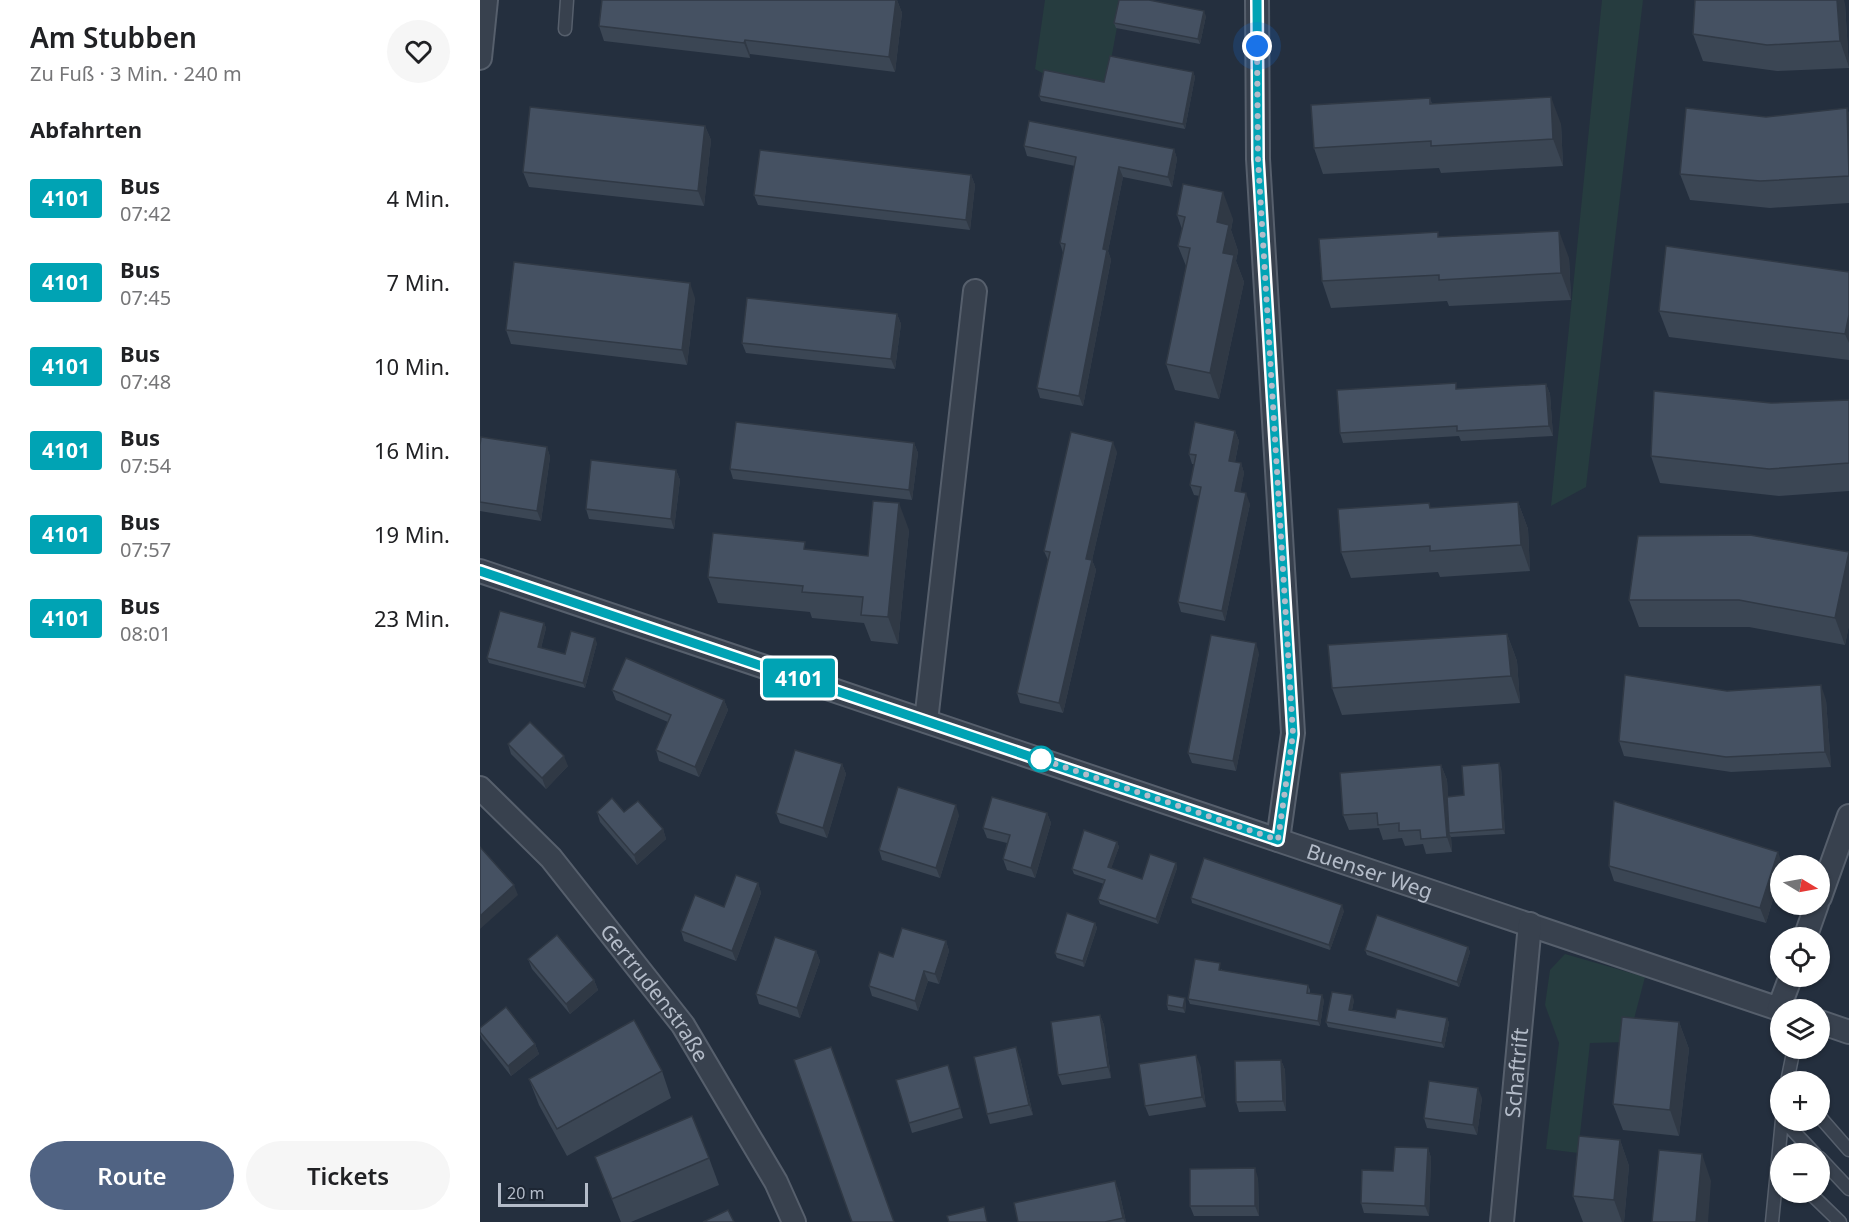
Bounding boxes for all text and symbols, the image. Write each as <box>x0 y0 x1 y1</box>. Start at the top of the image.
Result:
text: Am Stubben <box>30 18 197 56</box>
button: heart <box>387 20 450 83</box>
your location <box>1242 31 1272 61</box>
text: Zu Fuß · 3 Min. · 240 m <box>30 60 242 87</box>
text: Abfahrten <box>30 114 142 144</box>
text: Bus <box>120 170 160 200</box>
text: 4 Min. <box>387 183 450 213</box>
text: 4101 <box>42 184 90 212</box>
text: 07:42 <box>120 200 171 227</box>
text: Bus <box>120 254 160 284</box>
text: 7 Min. <box>387 267 450 297</box>
text: 4101 <box>42 268 90 296</box>
text: 07:45 <box>120 284 171 311</box>
text: Bus <box>120 338 160 368</box>
text: 10 Min. <box>374 351 450 381</box>
text: 4101 <box>42 352 90 380</box>
text: 07:48 <box>120 368 171 395</box>
text: Bus <box>120 422 160 452</box>
text: 16 Min. <box>374 435 450 465</box>
text: 4101 <box>42 436 90 464</box>
text: 07:54 <box>120 452 171 479</box>
text: Bus <box>120 506 160 536</box>
text: 19 Min. <box>374 519 450 549</box>
text: 4101 <box>42 520 90 548</box>
text: 07:57 <box>120 536 171 563</box>
text: Bus <box>120 590 160 620</box>
text: 23 Min. <box>374 603 450 633</box>
text: 4101 <box>42 604 90 632</box>
text: 08:01 <box>120 620 171 647</box>
line badge: 4101 <box>757 658 841 698</box>
text: 4101 <box>775 664 823 692</box>
unlabelled marker <box>1028 746 1054 772</box>
street label: Buenser Weg <box>1303 837 1437 905</box>
north arrow <box>1770 855 1830 915</box>
map controls <box>1770 855 1830 1203</box>
street label: Gertrudenstraße <box>594 918 716 1067</box>
button: locate <box>1770 927 1830 987</box>
button: layers <box>1770 999 1830 1059</box>
street label: Schaftrift <box>1498 1026 1534 1119</box>
button: + <box>1770 1071 1830 1131</box>
button: Route <box>30 1141 234 1210</box>
button: Tickets <box>246 1141 450 1210</box>
button: − <box>1770 1143 1830 1203</box>
scale bar <box>498 1180 588 1208</box>
text: 20 m <box>507 1182 544 1204</box>

